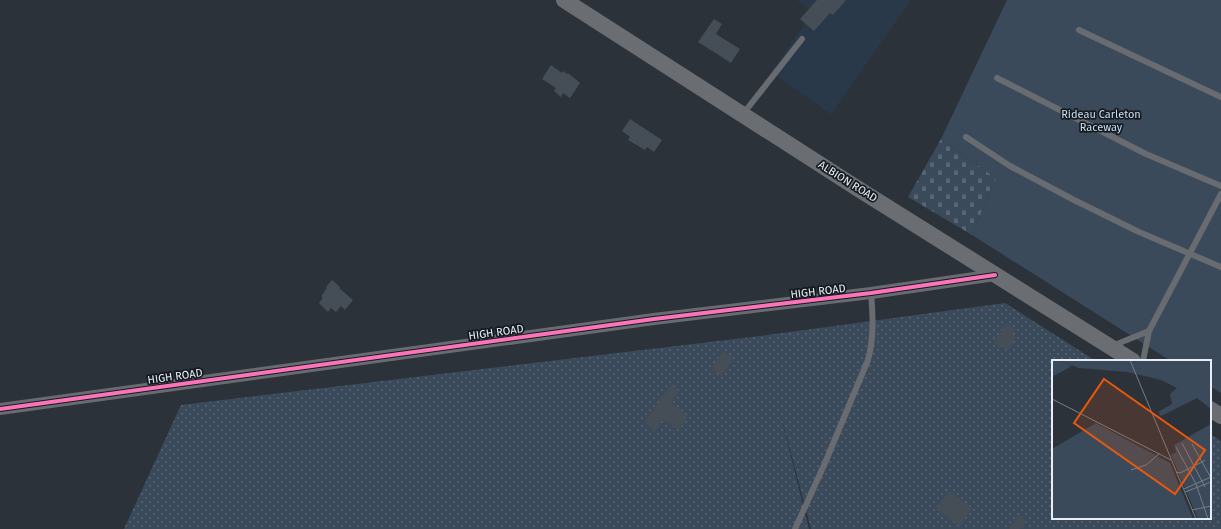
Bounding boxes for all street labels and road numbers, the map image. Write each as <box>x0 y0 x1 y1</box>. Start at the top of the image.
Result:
street label: ALBION ROAD <box>816 158 880 205</box>
street label: HIGH ROAD <box>790 282 846 301</box>
street label: HIGH ROAD <box>468 322 524 343</box>
street label: HIGH ROAD <box>147 366 203 387</box>

